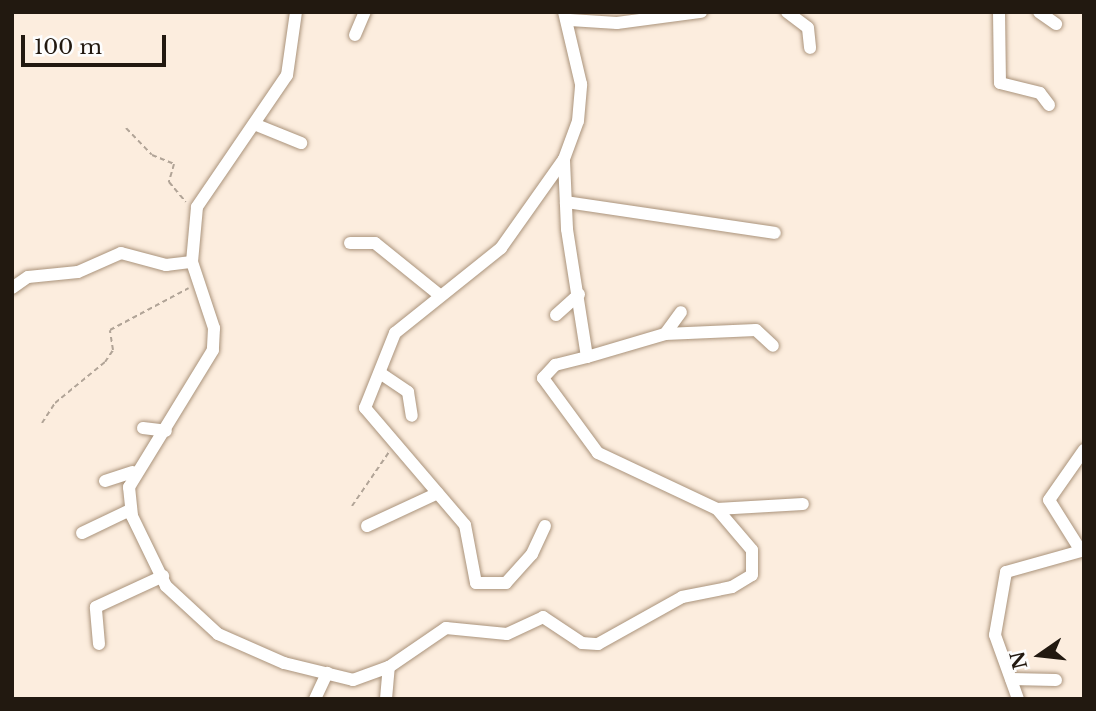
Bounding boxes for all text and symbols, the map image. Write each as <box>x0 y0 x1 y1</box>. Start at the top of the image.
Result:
scale bar <box>24 21 170 65</box>
text: 100 m <box>34 34 102 60</box>
north arrow <box>1005 620 1075 690</box>
text: N <box>1006 649 1032 672</box>

